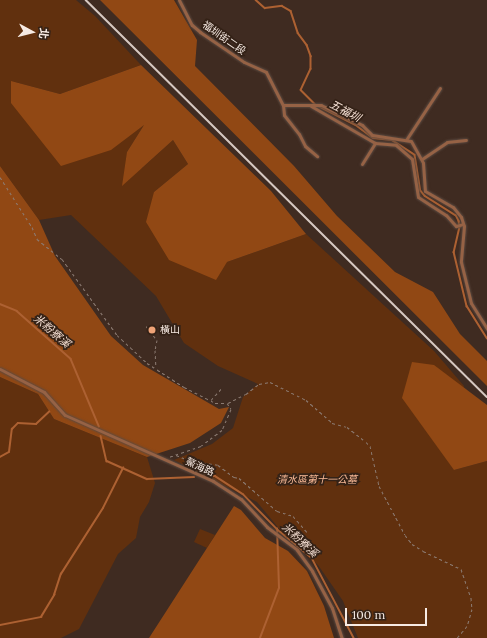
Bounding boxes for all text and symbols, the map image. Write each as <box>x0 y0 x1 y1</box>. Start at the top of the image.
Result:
north arrow <box>12 12 52 52</box>
street label: 福圳街二段 <box>200 19 248 57</box>
text: 北 <box>36 27 52 40</box>
water label: 五福圳 <box>327 97 363 125</box>
water label: 米粉寮溪 <box>31 312 73 350</box>
place label: 橫山 <box>160 324 180 336</box>
marker: 橫山 <box>147 325 157 335</box>
street label: 鰲海路 <box>184 455 216 479</box>
park label: 清水區第十一公墓 <box>277 474 357 486</box>
water label: 米粉寮溪 <box>279 520 321 560</box>
scale bar <box>347 600 429 626</box>
text: 100 m <box>352 607 385 622</box>

